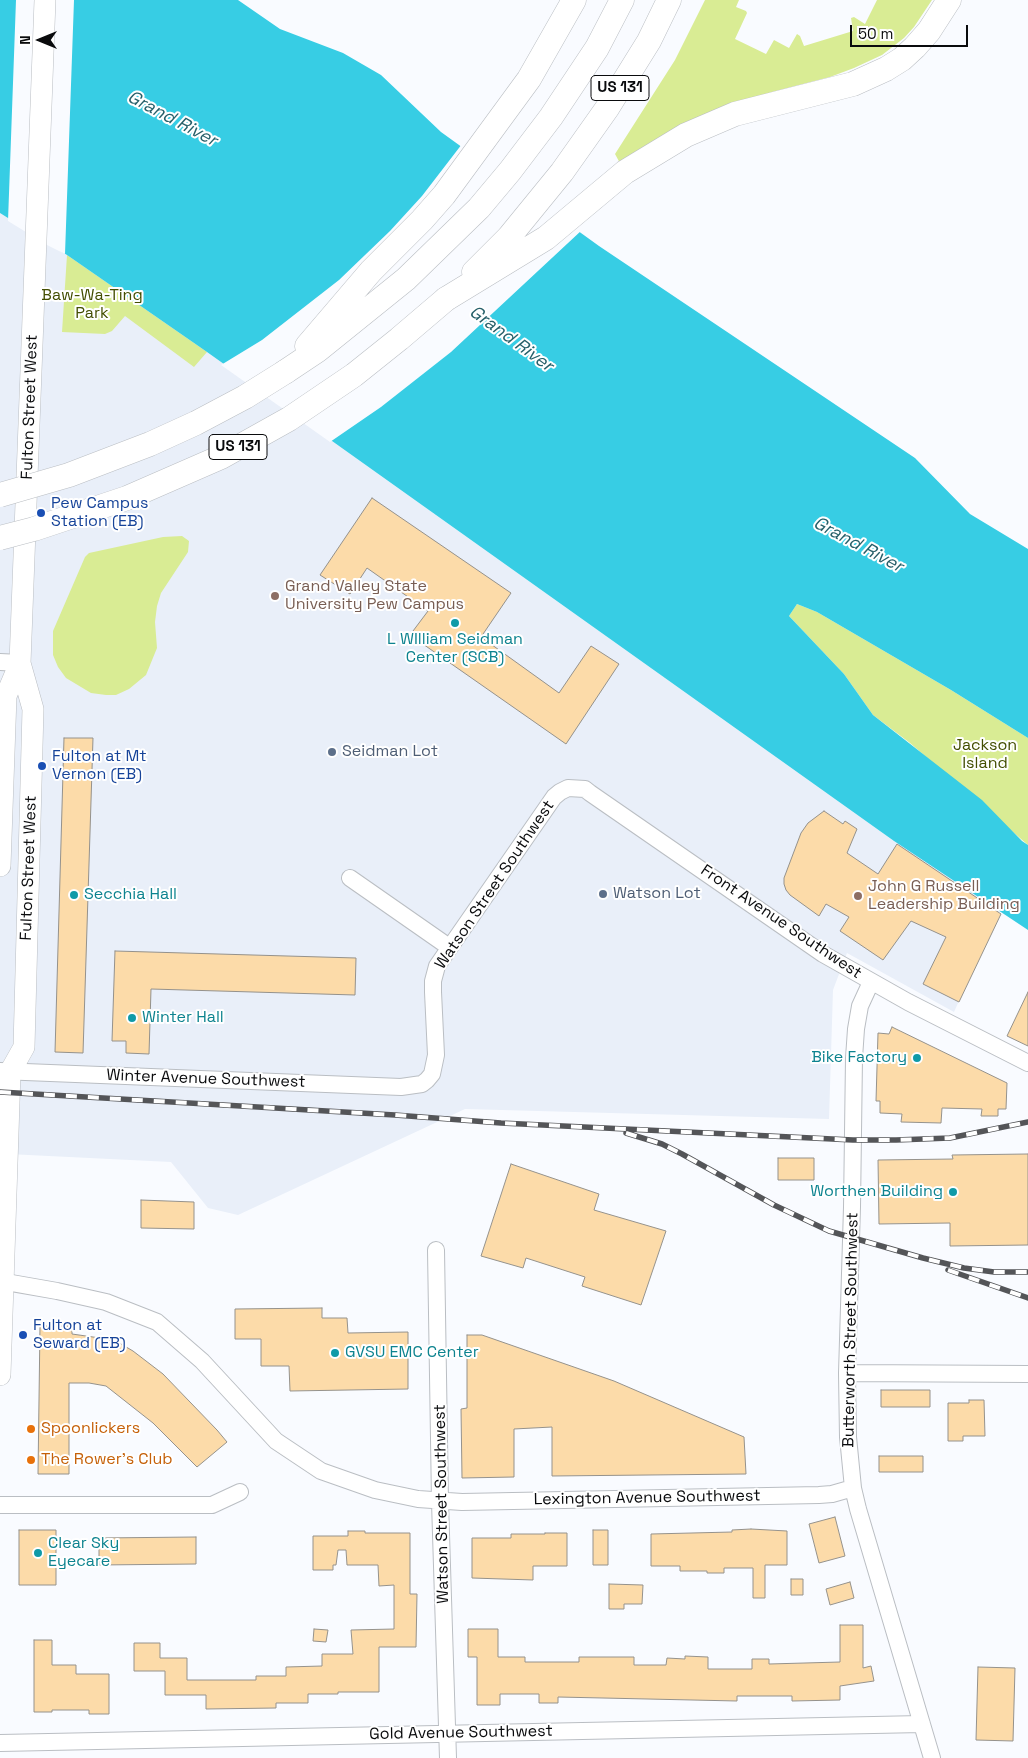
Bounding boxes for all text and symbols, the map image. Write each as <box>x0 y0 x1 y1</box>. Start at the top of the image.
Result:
north arrow <box>15 15 65 65</box>
scale bar <box>853 15 970 47</box>
text: 50 m <box>858 24 893 43</box>
text: N <box>16 35 34 45</box>
road number: US 131 <box>591 76 649 100</box>
water label: Grand River <box>123 86 221 152</box>
park label: Baw-Wa-Ting Park <box>41 286 143 324</box>
water label: Grand River <box>465 301 557 377</box>
street label: Fulton Street West <box>18 334 42 480</box>
road number: US 131 <box>209 434 267 460</box>
place label: Pew Campus Station (EB) <box>51 494 148 532</box>
marker: Pew Campus Station (EB) <box>35 507 47 519</box>
water label: Grand River <box>809 512 907 578</box>
place label: Grand Valley State University Pew Campus <box>285 577 464 615</box>
marker: Grand Valley State University Pew Campus <box>269 590 281 602</box>
marker: L WIlliam Seidman Center (SCB) <box>449 617 461 629</box>
place label: L WIlliam Seidman Center (SCB) <box>387 630 523 668</box>
park label: Jackson Island <box>953 736 1017 774</box>
place label: Seidman Lot <box>342 742 438 762</box>
marker: Seidman Lot <box>326 746 338 758</box>
place label: Fulton at Mt Vernon (EB) <box>52 747 147 785</box>
marker: Fulton at Mt Vernon (EB) <box>36 760 48 772</box>
street label: Fulton Street West <box>17 795 41 941</box>
street label: Watson Street Southwest <box>431 797 559 973</box>
street label: Front Avenue Southwest <box>697 861 865 983</box>
place label: John G Russell Leadership Building <box>868 877 1020 915</box>
place label: Watson Lot <box>613 884 701 904</box>
place label: Secchia Hall <box>84 885 177 905</box>
marker: Watson Lot <box>597 888 609 900</box>
marker: Secchia Hall <box>68 889 80 901</box>
marker: John G Russell Leadership Building <box>852 890 864 902</box>
place label: Winter Hall <box>142 1008 224 1028</box>
marker: Winter Hall <box>126 1012 138 1024</box>
place label: Bike Factory <box>811 1048 907 1068</box>
marker: Bike Factory <box>911 1052 923 1064</box>
street label: Winter Avenue Southwest <box>106 1066 306 1092</box>
place label: Worthen Building <box>810 1182 943 1202</box>
marker: Worthen Building <box>947 1186 959 1198</box>
street label: Butterworth Street Southwest <box>839 1212 863 1448</box>
place label: Fulton at Seward (EB) <box>33 1316 126 1354</box>
marker: Fulton at Seward (EB) <box>17 1329 29 1341</box>
place label: GVSU EMC Center <box>345 1343 479 1363</box>
marker: GVSU EMC Center <box>329 1347 341 1359</box>
street label: Watson Street Southwest <box>431 1404 453 1604</box>
place label: Spoonlickers <box>41 1419 140 1439</box>
marker: Spoonlickers <box>25 1423 37 1435</box>
place label: The Rower's Club <box>41 1450 173 1470</box>
marker: The Rower's Club <box>25 1454 37 1466</box>
street label: Lexington Avenue Southwest <box>533 1486 761 1510</box>
place label: Clear Sky Eyecare <box>48 1534 119 1572</box>
marker: Clear Sky Eyecare <box>32 1547 44 1559</box>
street label: Gold Avenue Southwest <box>369 1722 553 1744</box>

